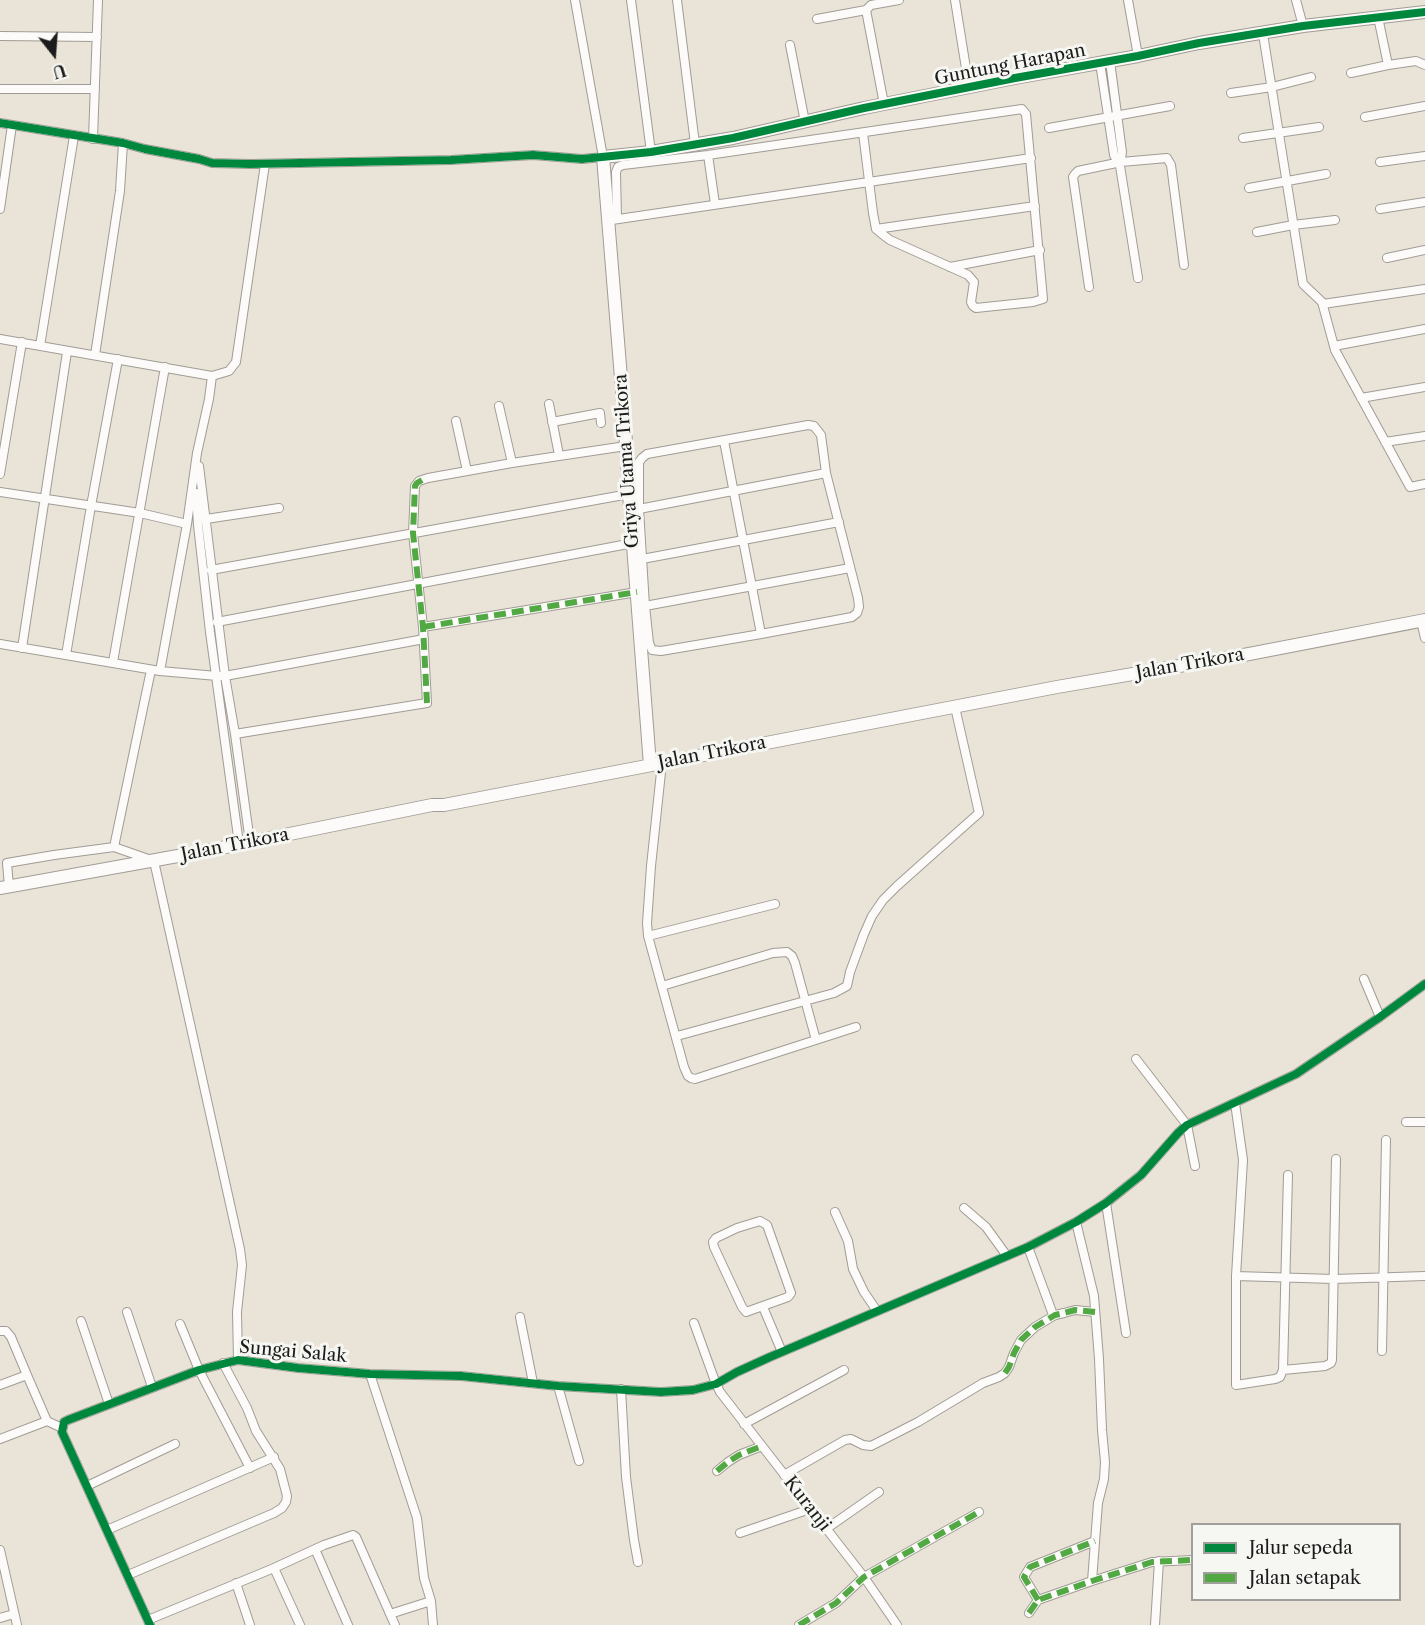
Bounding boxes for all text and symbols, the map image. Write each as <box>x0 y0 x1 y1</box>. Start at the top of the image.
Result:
north arrow <box>24 24 84 84</box>
street label: Guntung Harapan <box>933 40 1087 90</box>
text: U <box>50 60 68 83</box>
street label: Griya Utama Trikora <box>610 373 644 549</box>
street label: Jalan Trikora <box>1134 644 1246 684</box>
street label: Jalan Trikora <box>656 732 768 774</box>
street label: Jalan Trikora <box>179 824 291 866</box>
street label: Sungai Salak <box>238 1337 348 1367</box>
street label: Kuranji <box>779 1472 835 1536</box>
legend <box>1191 1523 1401 1601</box>
text: Jalur sepeda <box>1249 1537 1353 1559</box>
text: Jalan setapak <box>1249 1567 1360 1589</box>

